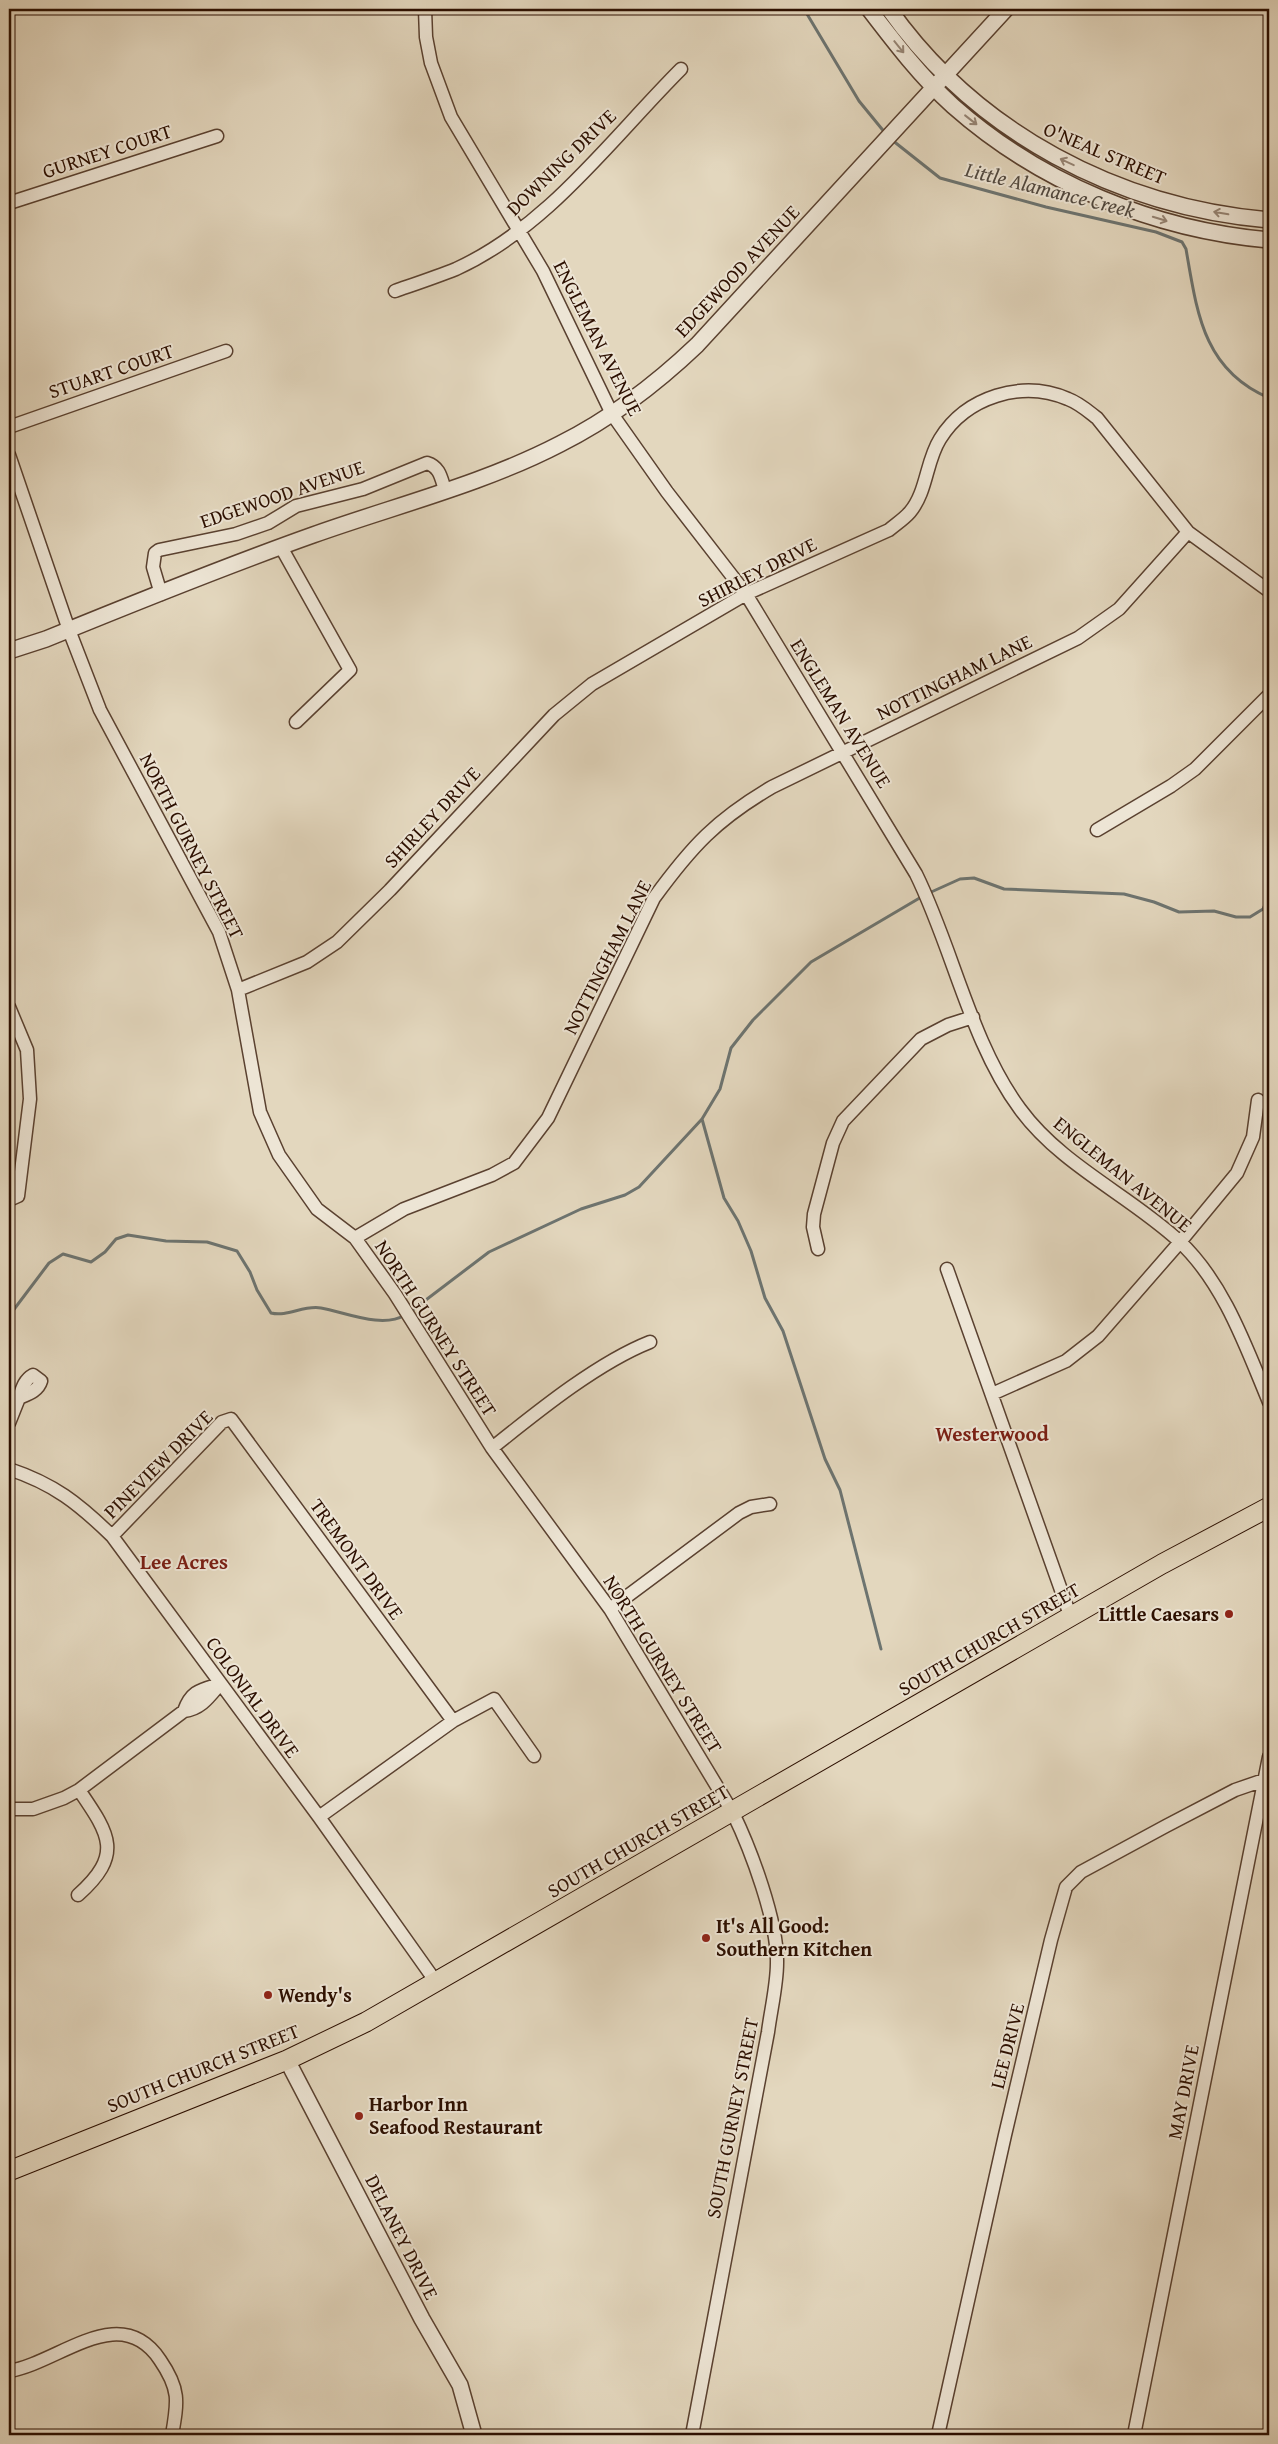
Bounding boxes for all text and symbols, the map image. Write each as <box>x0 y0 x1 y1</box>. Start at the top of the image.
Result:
one-way arrow <box>893 41 904 54</box>
street label: DOWNING DRIVE <box>499 102 622 222</box>
street label: O'NEAL STREET <box>1039 114 1171 191</box>
one-way arrow <box>964 115 977 126</box>
street label: GURNEY COURT <box>38 116 175 185</box>
water label: Little Alamance Creek <box>961 153 1139 226</box>
one-way arrow <box>1060 157 1075 167</box>
street label: EDGEWOOD AVENUE <box>667 198 806 343</box>
one-way arrow <box>1213 207 1229 217</box>
one-way arrow <box>1152 214 1168 224</box>
street label: ENGLEMAN AVENUE <box>547 255 650 421</box>
street label: STUART COURT <box>44 336 177 405</box>
street label: EDGEWOOD AVENUE <box>196 452 368 535</box>
street label: SHIRLEY DRIVE <box>692 529 821 614</box>
street label: NOTTINGHAM LANE <box>871 626 1037 727</box>
street label: ENGLEMAN AVENUE <box>784 633 899 793</box>
street label: NORTH GURNEY STREET <box>133 748 252 944</box>
street label: SHIRLEY DRIVE <box>377 759 487 874</box>
street label: NOTTINGHAM LANE <box>555 874 658 1039</box>
street label: ENGLEMAN AVENUE <box>1048 1109 1199 1239</box>
street label: NORTH GURNEY STREET <box>368 1234 504 1422</box>
street label: PINEVIEW DRIVE <box>97 1403 219 1525</box>
district label: Westerwood <box>935 1418 1049 1449</box>
street label: TREMONT DRIVE <box>304 1492 411 1625</box>
district label: Lee Acres <box>140 1546 228 1577</box>
street label: NORTH GURNEY STREET <box>597 1569 730 1758</box>
street label: SOUTH CHURCH STREET <box>893 1575 1085 1702</box>
place label: Little Caesars <box>1099 1599 1219 1628</box>
marker: Little Caesars <box>1223 1608 1235 1620</box>
street label: COLONIAL DRIVE <box>200 1630 307 1763</box>
street label: SOUTH CHURCH STREET <box>542 1777 734 1904</box>
place label: It's All Good: Southern Kitchen <box>716 1911 872 1963</box>
marker: It's All Good: Southern Kitchen <box>700 1932 712 1944</box>
place label: Wendy's <box>278 1980 352 2009</box>
marker: Wendy's <box>262 1989 274 2001</box>
street label: LEE DRIVE <box>982 2000 1031 2092</box>
street label: SOUTH GURNEY STREET <box>698 2015 765 2221</box>
street label: SOUTH CHURCH STREET <box>102 2016 303 2119</box>
street label: MAY DRIVE <box>1159 2042 1206 2142</box>
place label: Harbor Inn Seafood Restaurant <box>369 2089 543 2141</box>
marker: Harbor Inn Seafood Restaurant <box>353 2110 365 2122</box>
street label: DELANEY DRIVE <box>358 2169 446 2304</box>

